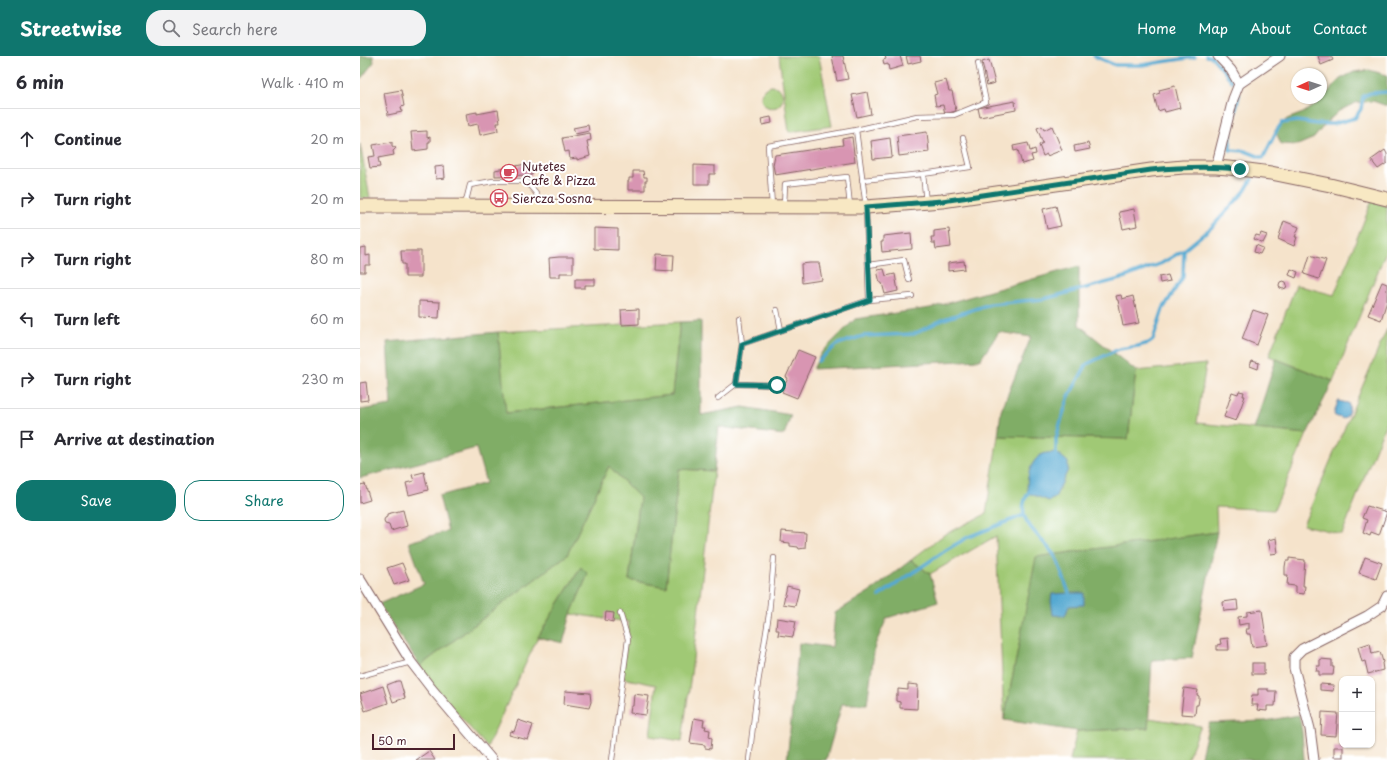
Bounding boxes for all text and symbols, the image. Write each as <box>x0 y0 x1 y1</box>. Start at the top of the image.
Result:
search box <box>146 10 426 46</box>
text: Streetwise <box>20 14 122 42</box>
icon: search <box>160 17 182 39</box>
text: Search here <box>192 17 278 40</box>
text: Home <box>1137 18 1176 39</box>
text: Map <box>1198 18 1228 39</box>
text: About <box>1250 18 1291 39</box>
text: Contact <box>1313 18 1367 39</box>
north arrow <box>1291 68 1327 104</box>
text: 6 min <box>16 69 64 95</box>
text: Walk · 410 m <box>261 73 344 92</box>
text: Continue <box>54 127 122 150</box>
icon: ahead <box>16 128 38 150</box>
text: 20 m <box>310 129 344 148</box>
place label: Nutetes Cafe & Pizza <box>522 157 596 189</box>
route end <box>1231 160 1249 178</box>
cafe icon: Nutetes Cafe & Pizza <box>499 163 519 183</box>
text: Turn right <box>54 187 131 210</box>
icon: right <box>16 188 38 210</box>
bus stop icon: Siercza Sosna <box>489 188 509 208</box>
text: 20 m <box>310 189 344 208</box>
place label: Siercza Sosna <box>512 189 592 207</box>
text: Turn right <box>54 247 131 270</box>
icon: right <box>16 248 38 270</box>
text: 80 m <box>310 249 344 268</box>
text: Turn left <box>54 307 120 330</box>
icon: left <box>16 308 38 330</box>
text: 60 m <box>310 309 344 328</box>
text: Turn right <box>54 367 131 390</box>
icon: right <box>16 368 38 390</box>
text: 230 m <box>302 369 344 388</box>
route start <box>768 376 786 394</box>
text: Arrive at destination <box>54 427 215 450</box>
icon: arrive <box>16 428 38 450</box>
button: Save <box>16 480 176 521</box>
button: Share <box>184 480 344 521</box>
map controls <box>1339 676 1375 748</box>
button: + <box>1339 676 1375 712</box>
button: − <box>1339 712 1375 748</box>
scale bar <box>372 732 455 751</box>
text: 50 m <box>378 732 407 749</box>

